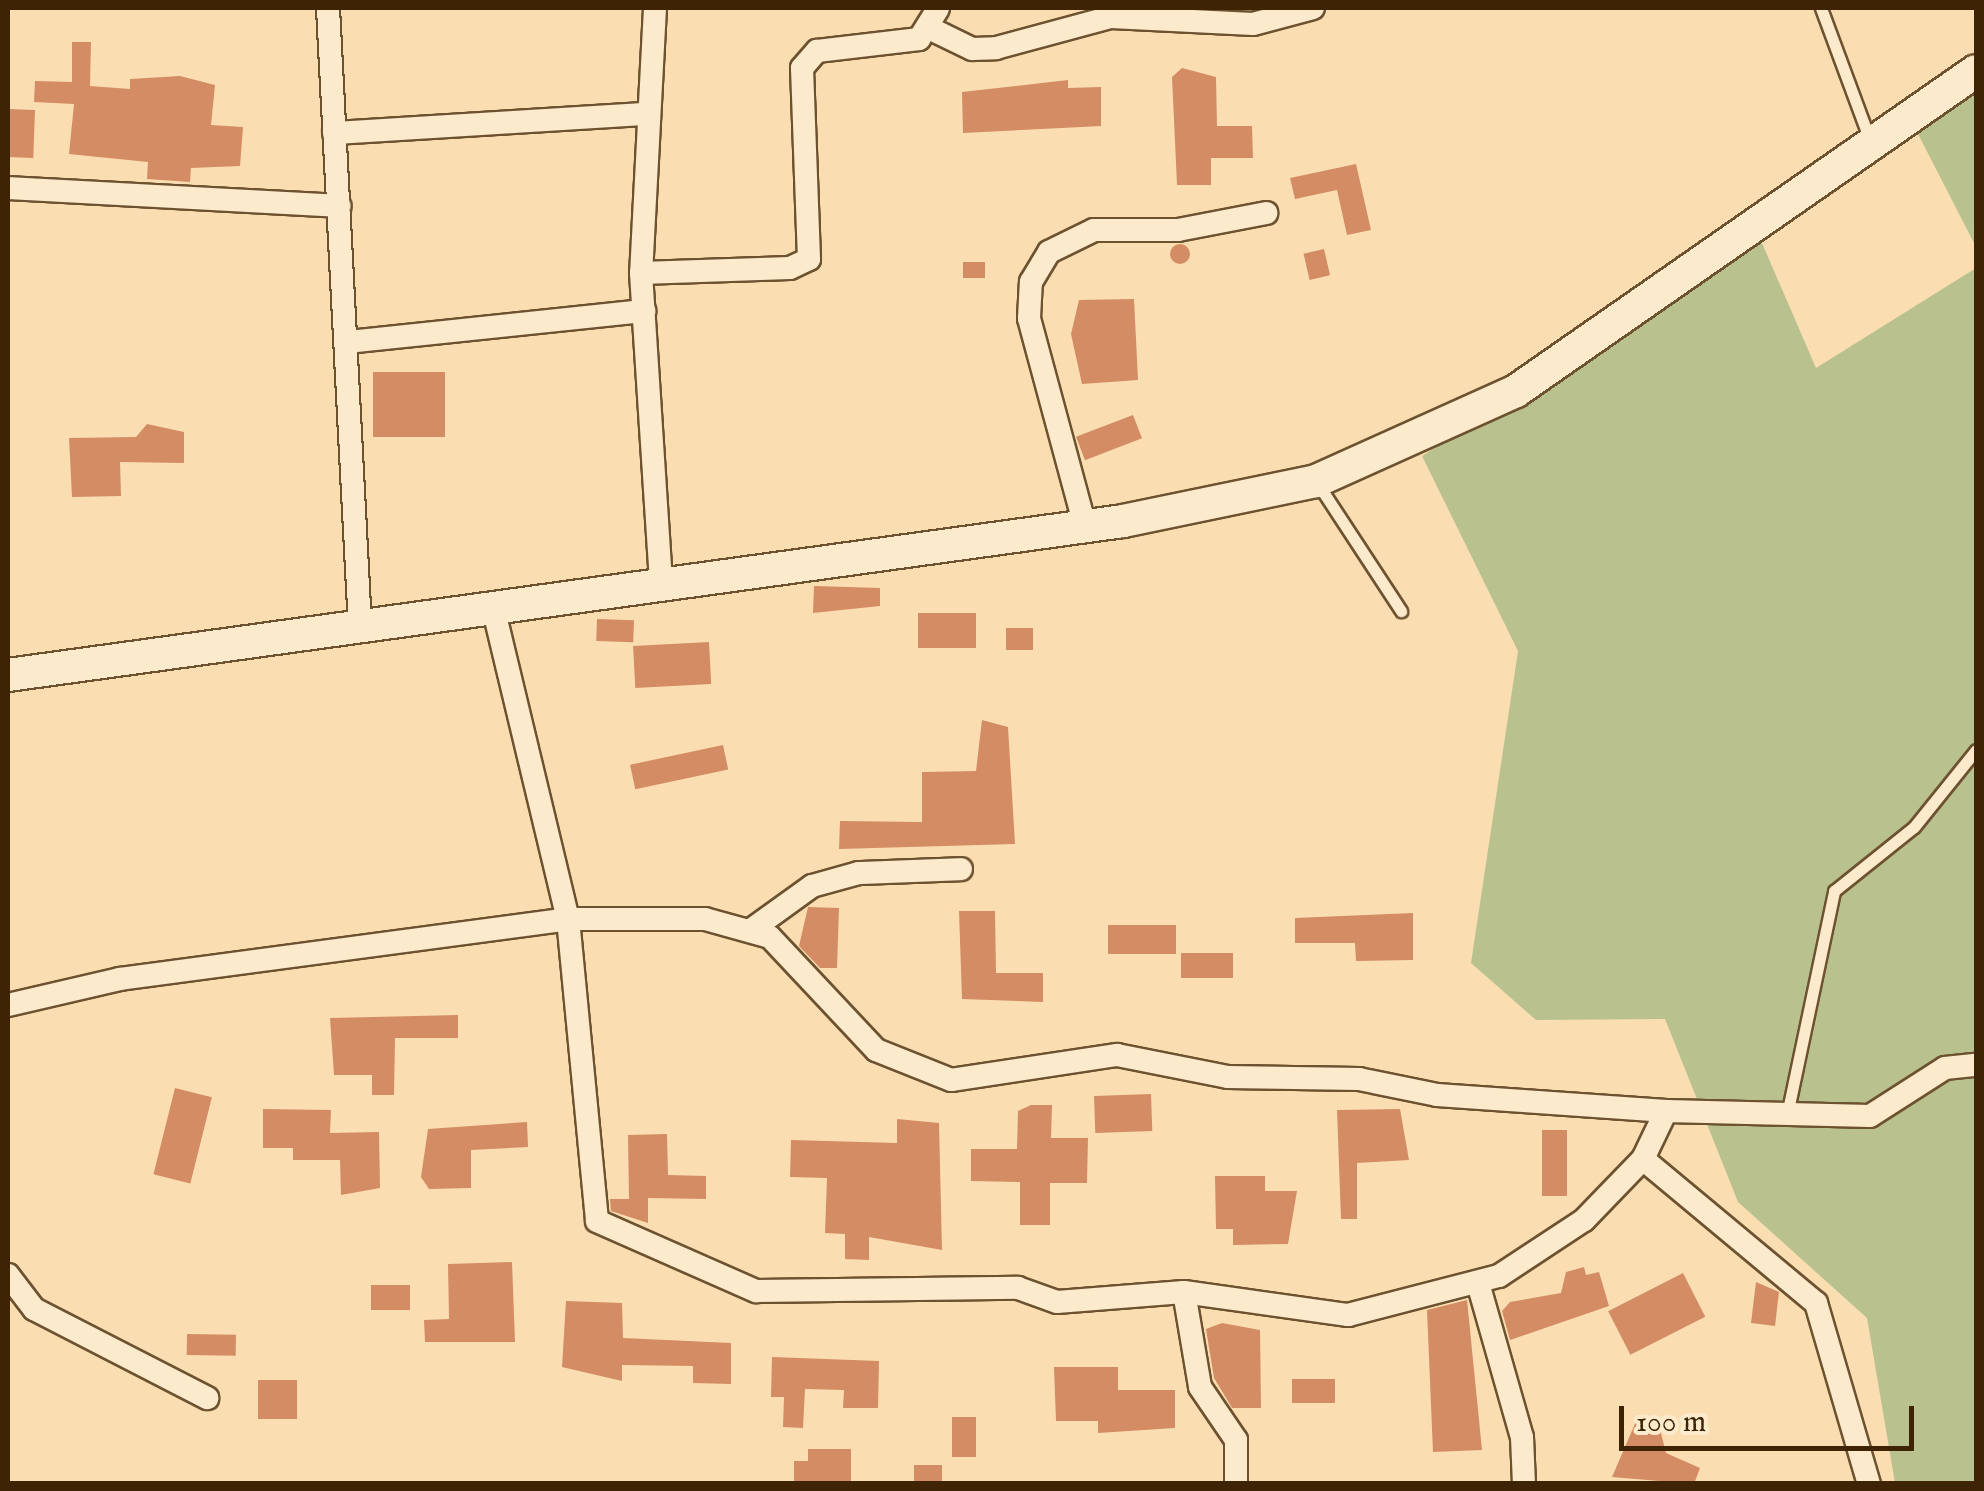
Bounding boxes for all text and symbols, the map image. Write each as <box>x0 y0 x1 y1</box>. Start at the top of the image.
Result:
scale bar <box>1624 1386 1919 1448</box>
text: 100 m <box>1636 1404 1706 1442</box>

